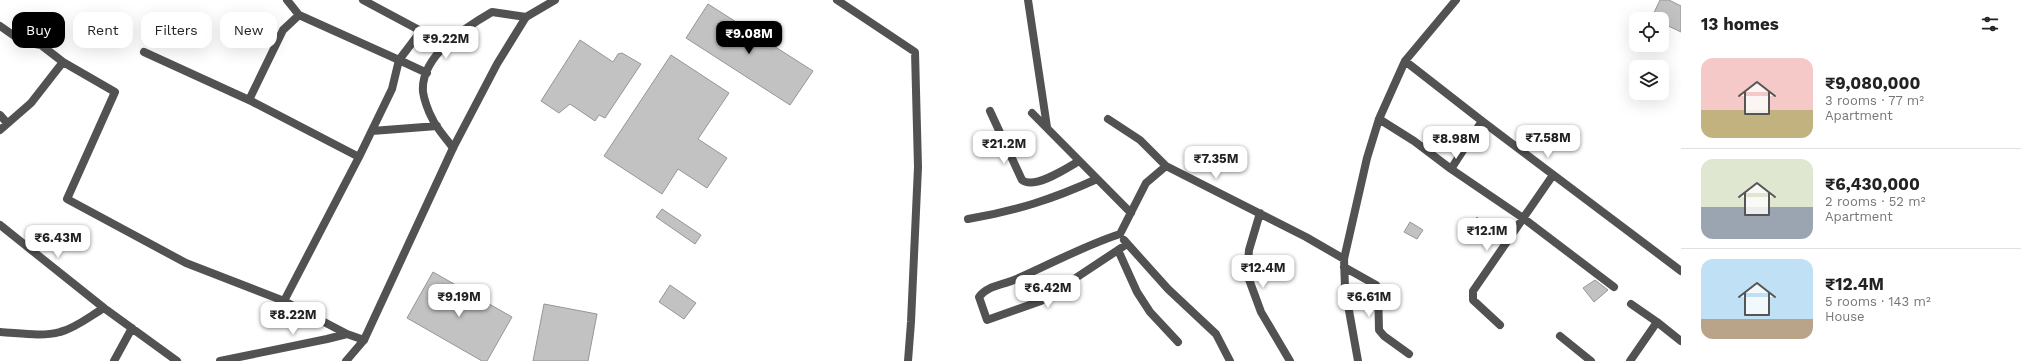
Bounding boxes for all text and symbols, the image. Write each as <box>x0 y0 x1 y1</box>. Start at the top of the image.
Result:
chip: Buy <box>12 12 65 48</box>
chip: Rent <box>73 12 133 48</box>
chip: Filters <box>141 12 212 48</box>
chip: New <box>220 12 277 48</box>
map controls <box>1629 12 1669 100</box>
button: locate <box>1629 12 1669 52</box>
icon: filters <box>1979 13 2001 35</box>
text: 13 homes <box>1701 14 1779 34</box>
pin: ₹9.08M <box>716 21 782 55</box>
pin: ₹9.22M <box>413 26 479 60</box>
text: ₹9.08M <box>725 26 773 41</box>
text: ₹9.22M <box>423 31 469 46</box>
button: layers <box>1629 60 1669 100</box>
text: ₹9,080,000 <box>1825 73 1920 93</box>
icon: home <box>1733 74 1781 122</box>
text: 3 rooms · 77 m² <box>1825 93 1924 108</box>
text: Apartment <box>1825 108 1893 123</box>
pin: ₹7.58M <box>1515 125 1581 159</box>
pin: ₹8.98M <box>1423 126 1489 160</box>
text: ₹7.58M <box>1525 130 1571 145</box>
pin: ₹21.2M <box>971 131 1037 165</box>
text: ₹8.98M <box>1432 131 1480 146</box>
text: ₹21.2M <box>982 136 1026 151</box>
pin: ₹7.35M <box>1183 146 1249 180</box>
text: ₹7.35M <box>1193 151 1239 166</box>
text: ₹6,430,000 <box>1825 174 1920 194</box>
icon: home <box>1733 175 1781 223</box>
text: 2 rooms · 52 m² <box>1825 194 1925 209</box>
text: Apartment <box>1825 209 1893 224</box>
pin: ₹12.1M <box>1454 218 1520 252</box>
text: ₹12.1M <box>1466 223 1508 238</box>
pin: ₹6.43M <box>25 225 91 259</box>
text: ₹6.43M <box>34 230 82 245</box>
pin: ₹12.4M <box>1230 255 1296 289</box>
text: ₹12.4M <box>1240 260 1286 275</box>
text: ₹12.4M <box>1825 274 1884 294</box>
pin: ₹6.42M <box>1015 275 1081 309</box>
icon: home <box>1733 275 1781 323</box>
text: ₹6.42M <box>1024 280 1072 295</box>
pin: ₹9.19M <box>426 284 492 318</box>
pin: ₹6.61M <box>1336 284 1402 318</box>
text: ₹9.19M <box>437 289 481 304</box>
text: ₹6.61M <box>1347 289 1391 304</box>
text: 5 rooms · 143 m² <box>1825 294 1931 309</box>
pin: ₹8.22M <box>260 302 326 336</box>
text: ₹8.22M <box>269 307 317 322</box>
text: House <box>1825 309 1865 324</box>

